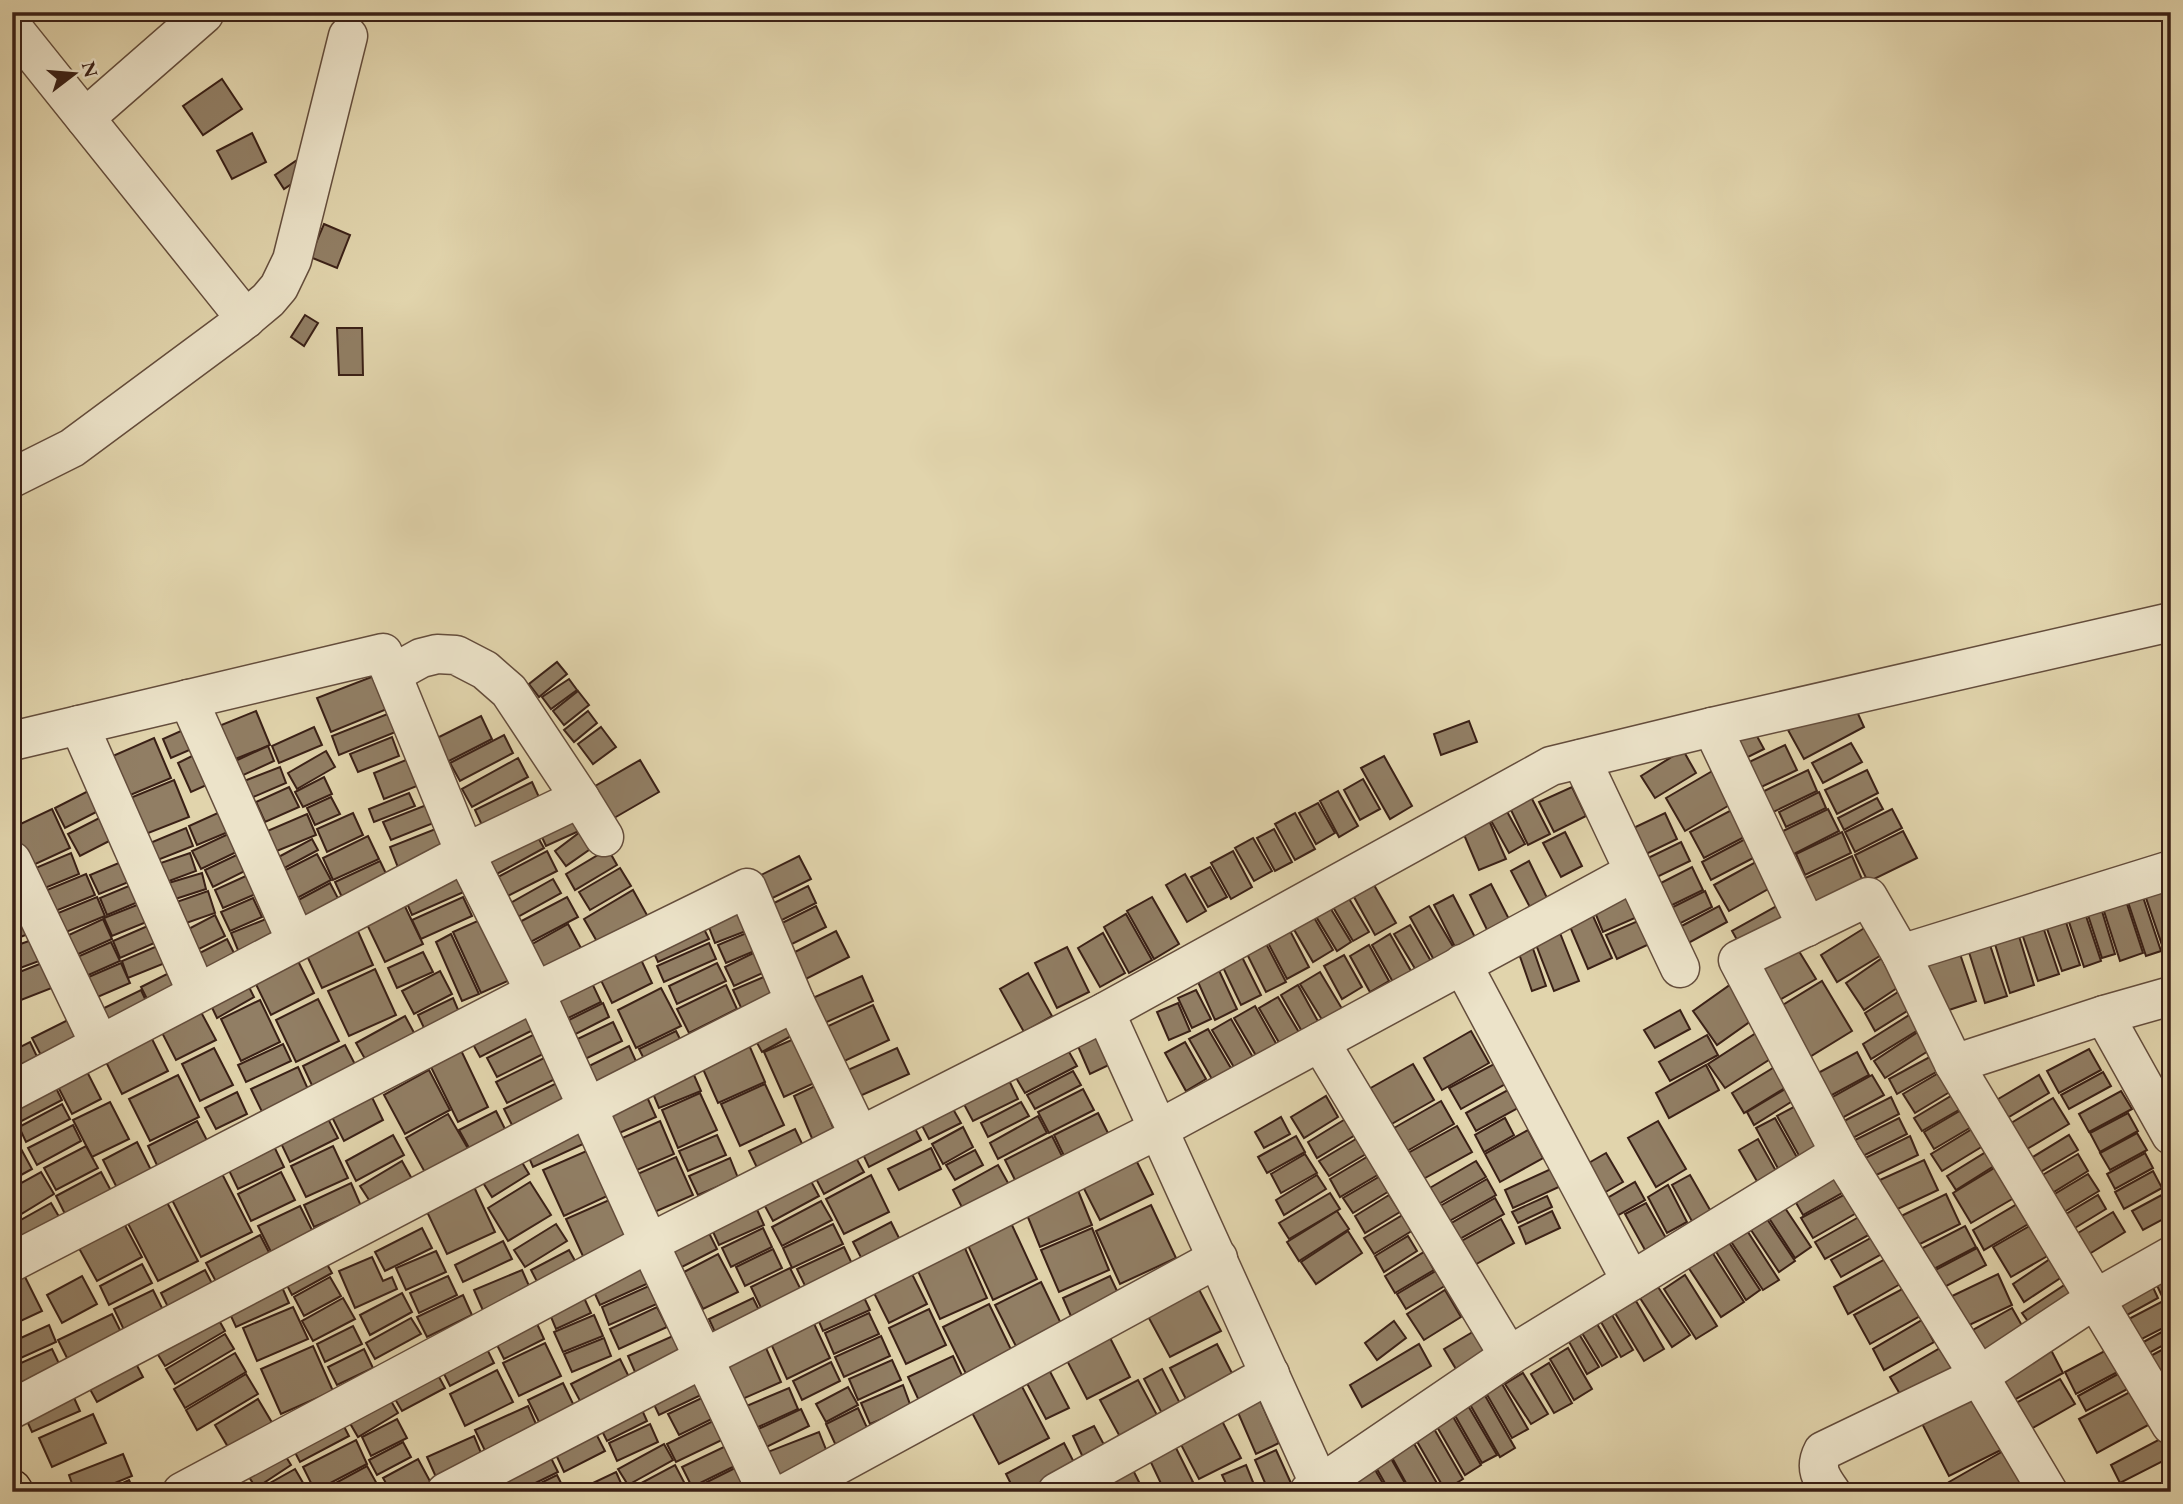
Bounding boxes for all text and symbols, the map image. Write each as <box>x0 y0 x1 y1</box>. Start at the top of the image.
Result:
north arrow <box>38 38 108 108</box>
text: N <box>76 59 104 81</box>

